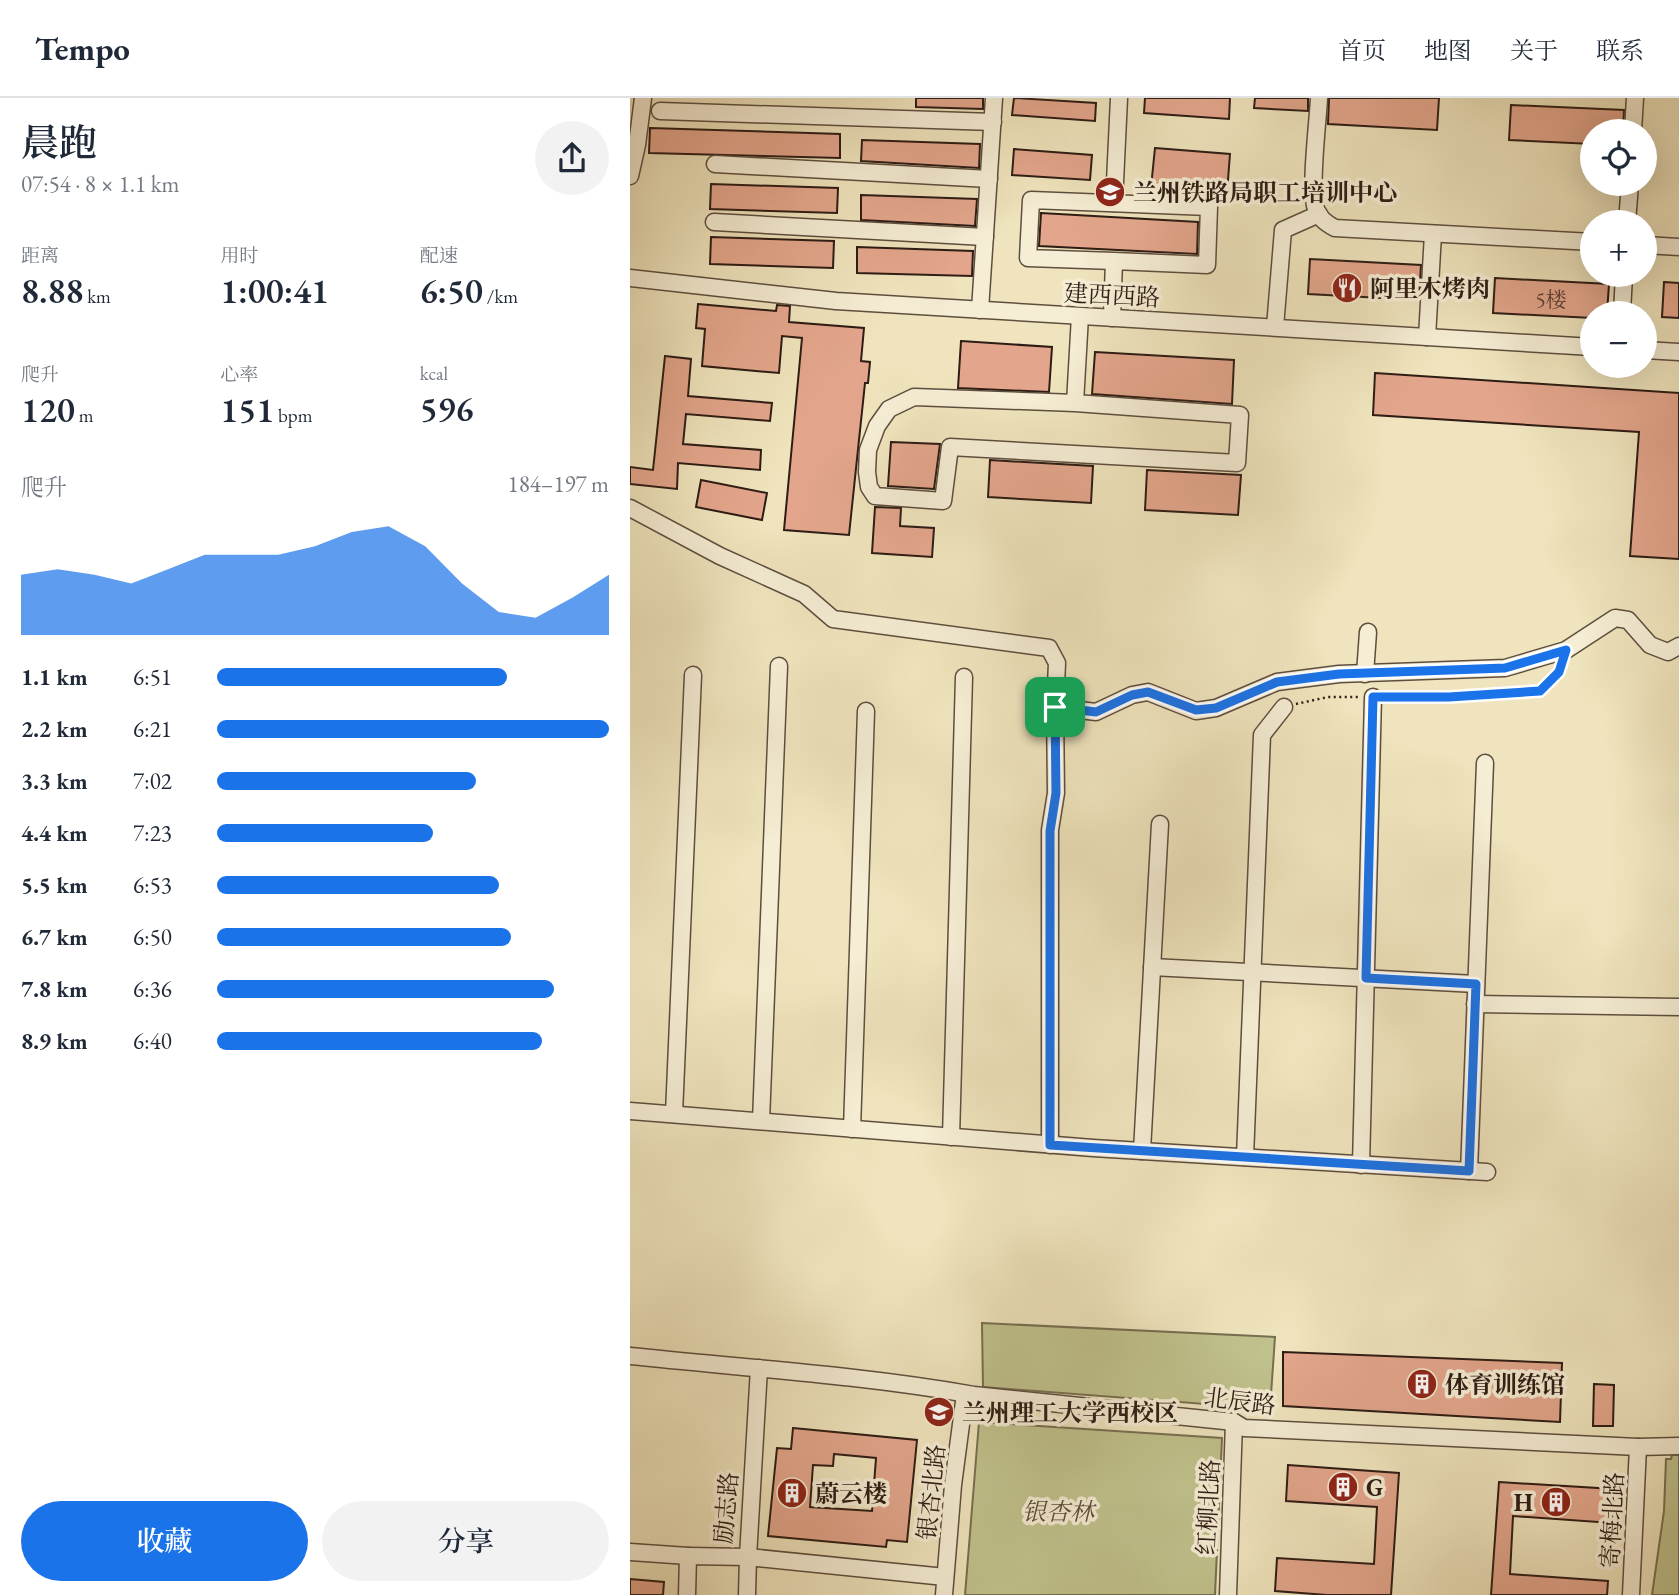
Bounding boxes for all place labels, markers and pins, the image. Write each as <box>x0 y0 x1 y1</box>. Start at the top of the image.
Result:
school or university icon: 兰州铁路局职工培训中心 <box>1093 175 1127 209</box>
place label: 兰州铁路局职工培训中心 <box>1133 177 1397 208</box>
restaurant icon: 阿里木烤肉 <box>1330 271 1364 305</box>
place label: 阿里木烤肉 <box>1370 273 1490 304</box>
pin <box>1025 677 1085 737</box>
building icon: 体育训练馆 <box>1405 1367 1439 1401</box>
place label: 体育训练馆 <box>1445 1369 1565 1400</box>
school or university icon: 兰州理工大学西校区 <box>922 1395 956 1429</box>
place label: 兰州理工大学西校区 <box>962 1397 1178 1428</box>
building icon: G <box>1326 1470 1360 1504</box>
place label: G <box>1366 1472 1383 1503</box>
building icon: 蔚云楼 <box>775 1476 809 1510</box>
place label: 蔚云楼 <box>815 1478 887 1509</box>
building icon: H <box>1539 1485 1573 1519</box>
place label: H <box>1514 1487 1533 1518</box>

